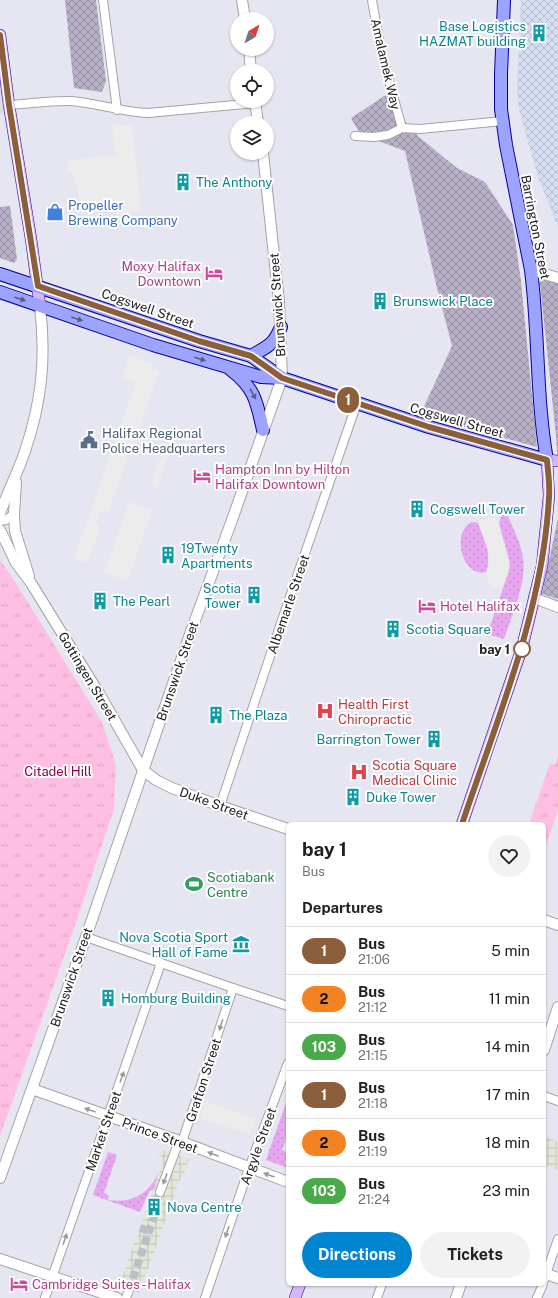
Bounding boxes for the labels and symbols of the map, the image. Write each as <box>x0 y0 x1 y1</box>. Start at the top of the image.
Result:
north arrow <box>230 12 274 56</box>
street label: Amalamek Way <box>368 17 403 111</box>
place label: Base Logistics HAZMAT building <box>419 19 526 49</box>
building icon: Base Logistics HAZMAT building <box>529 23 549 43</box>
building icon: The Anthony <box>173 172 193 192</box>
street label: Barrington Street <box>518 174 553 280</box>
place label: The Anthony <box>196 175 272 190</box>
place label: Propeller Brewing Company <box>68 198 178 228</box>
shop icon: Propeller Brewing Company <box>45 202 65 222</box>
street label: Brunswick Street <box>266 252 289 357</box>
place label: Moxy Halifax Downtown <box>122 259 201 289</box>
hotel icon: Moxy Halifax Downtown <box>204 263 224 283</box>
street label: Cogswell Street <box>100 286 196 331</box>
building icon: Brunswick Place <box>370 291 390 311</box>
place label: Brunswick Place <box>393 294 493 309</box>
one-way arrow <box>14 296 26 302</box>
one-way arrow <box>71 316 83 322</box>
one-way arrow <box>195 356 207 362</box>
line badge: 1 <box>335 387 361 413</box>
one-way arrow <box>249 388 256 400</box>
street label: Cogswell Street <box>408 400 505 441</box>
place label: Halifax Regional Police Headquarters <box>102 426 225 456</box>
public building icon: Halifax Regional Police Headquarters <box>79 430 99 450</box>
place label: Hampton Inn by Hilton Halifax Downtown <box>215 462 350 492</box>
hotel icon: Hampton Inn by Hilton Halifax Downtown <box>192 466 212 486</box>
building icon: Cogswell Tower <box>407 499 427 519</box>
place label: Cogswell Tower <box>430 502 525 517</box>
place label: 19Twenty Apartments <box>181 541 252 571</box>
building icon: 19Twenty Apartments <box>158 545 178 565</box>
street label: Albemarle Street <box>264 553 312 656</box>
place label: Scotia Tower <box>203 581 241 611</box>
building icon: Scotia Tower <box>244 585 264 605</box>
building icon: The Pearl <box>90 591 110 611</box>
place label: The Pearl <box>113 594 170 609</box>
hotel icon: Hotel Halifax <box>417 596 437 616</box>
place label: Hotel Halifax <box>440 599 520 614</box>
street label: Brunswick Street <box>153 619 202 723</box>
building icon: Scotia Square <box>383 619 403 639</box>
place label: Scotia Square <box>406 622 491 637</box>
street label: Gottingen Street <box>55 629 120 723</box>
marker: bay 1 <box>513 640 531 658</box>
place label: bay 1 <box>479 642 510 657</box>
place label: Health First Chiropractic <box>338 697 412 727</box>
hospital icon: Health First Chiropractic <box>315 701 335 721</box>
building icon: The Plaza <box>206 705 226 725</box>
place label: The Plaza <box>229 708 287 723</box>
building icon: Barrington Tower <box>424 729 444 749</box>
place label: Barrington Tower <box>317 732 421 747</box>
place label: Scotia Square Medical Clinic <box>372 758 457 788</box>
hospital icon: Scotia Square Medical Clinic <box>349 762 369 782</box>
park label: Citadel Hill <box>24 764 92 779</box>
street label: Duke Street <box>177 784 250 823</box>
building icon: Duke Tower <box>343 787 363 807</box>
place label: Duke Tower <box>366 790 437 805</box>
place label: Scotiabank Centre <box>207 870 275 900</box>
sports icon: Scotiabank Centre <box>184 874 204 894</box>
street label: Brunswick Street <box>47 925 96 1029</box>
place label: Nova Scotia Sport Hall of Fame <box>119 930 228 960</box>
museum icon: Nova Scotia Sport Hall of Fame <box>231 934 251 954</box>
building icon: Homburg Building <box>98 988 118 1008</box>
place label: Homburg Building <box>121 991 231 1006</box>
one-way arrow <box>218 1020 224 1032</box>
street label: Grafton Street <box>183 1036 224 1124</box>
one-way arrow <box>119 1070 125 1082</box>
street label: Market Street <box>83 1089 124 1173</box>
street label: Argyle Street <box>238 1105 279 1187</box>
one-way arrow <box>84 1106 96 1112</box>
street label: Prince Street <box>120 1115 200 1156</box>
one-way arrow <box>206 1151 218 1157</box>
one-way arrow <box>262 1172 274 1178</box>
one-way arrow <box>162 1174 168 1186</box>
building icon: Nova Centre <box>144 1197 164 1217</box>
place label: Nova Centre <box>167 1200 242 1215</box>
one-way arrow <box>224 1226 230 1238</box>
one-way arrow <box>62 1233 68 1245</box>
hotel icon: Cambridge Suites - Halifax <box>9 1274 29 1294</box>
place label: Cambridge Suites - Halifax <box>32 1277 191 1292</box>

